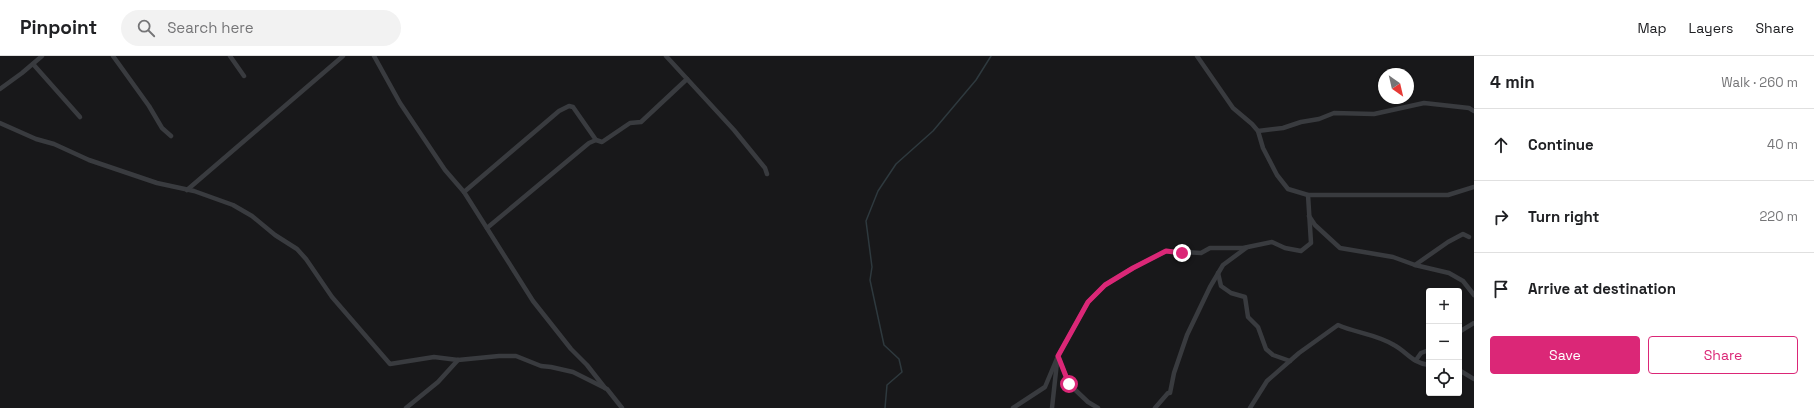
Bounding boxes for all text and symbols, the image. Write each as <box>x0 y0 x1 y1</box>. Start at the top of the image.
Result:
search box <box>121 10 401 46</box>
text: Pinpoint <box>20 15 97 40</box>
icon: search <box>135 17 157 39</box>
text: Search here <box>167 18 254 37</box>
text: Map <box>1637 19 1667 37</box>
text: Layers <box>1689 19 1733 37</box>
text: Share <box>1755 19 1794 37</box>
north arrow <box>1378 68 1414 104</box>
text: 4 min <box>1490 71 1535 93</box>
text: Walk · 260 m <box>1721 74 1798 91</box>
icon: ahead <box>1490 134 1512 156</box>
text: Continue <box>1528 135 1594 154</box>
text: 40 m <box>1767 136 1798 153</box>
icon: right <box>1490 206 1512 228</box>
text: Turn right <box>1528 207 1599 226</box>
text: 220 m <box>1759 208 1798 225</box>
route end <box>1173 244 1191 262</box>
icon: arrive <box>1490 278 1512 300</box>
text: Arrive at destination <box>1528 279 1676 298</box>
map controls <box>1426 288 1462 396</box>
button: + <box>1426 288 1462 324</box>
button: − <box>1426 324 1462 360</box>
button: Save <box>1490 336 1640 374</box>
button: Share <box>1648 336 1798 374</box>
button: locate <box>1426 360 1462 396</box>
route start <box>1060 375 1078 393</box>

